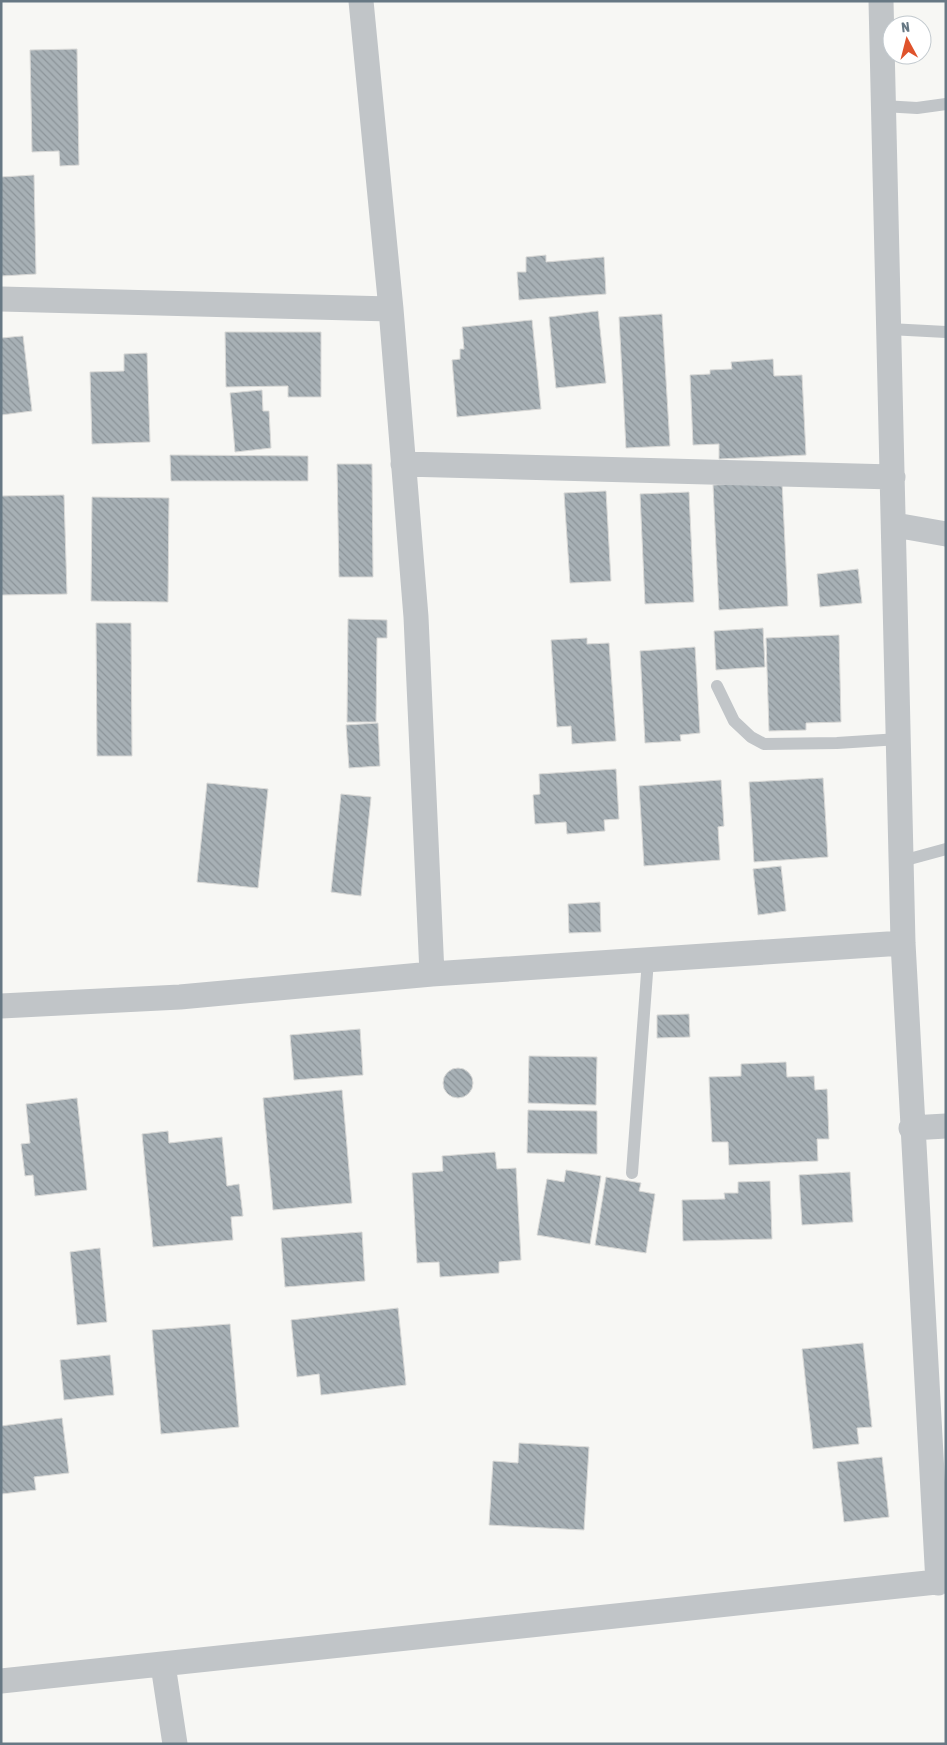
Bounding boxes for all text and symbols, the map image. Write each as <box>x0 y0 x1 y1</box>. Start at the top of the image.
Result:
north arrow <box>882 15 932 65</box>
text: N <box>900 19 910 36</box>

